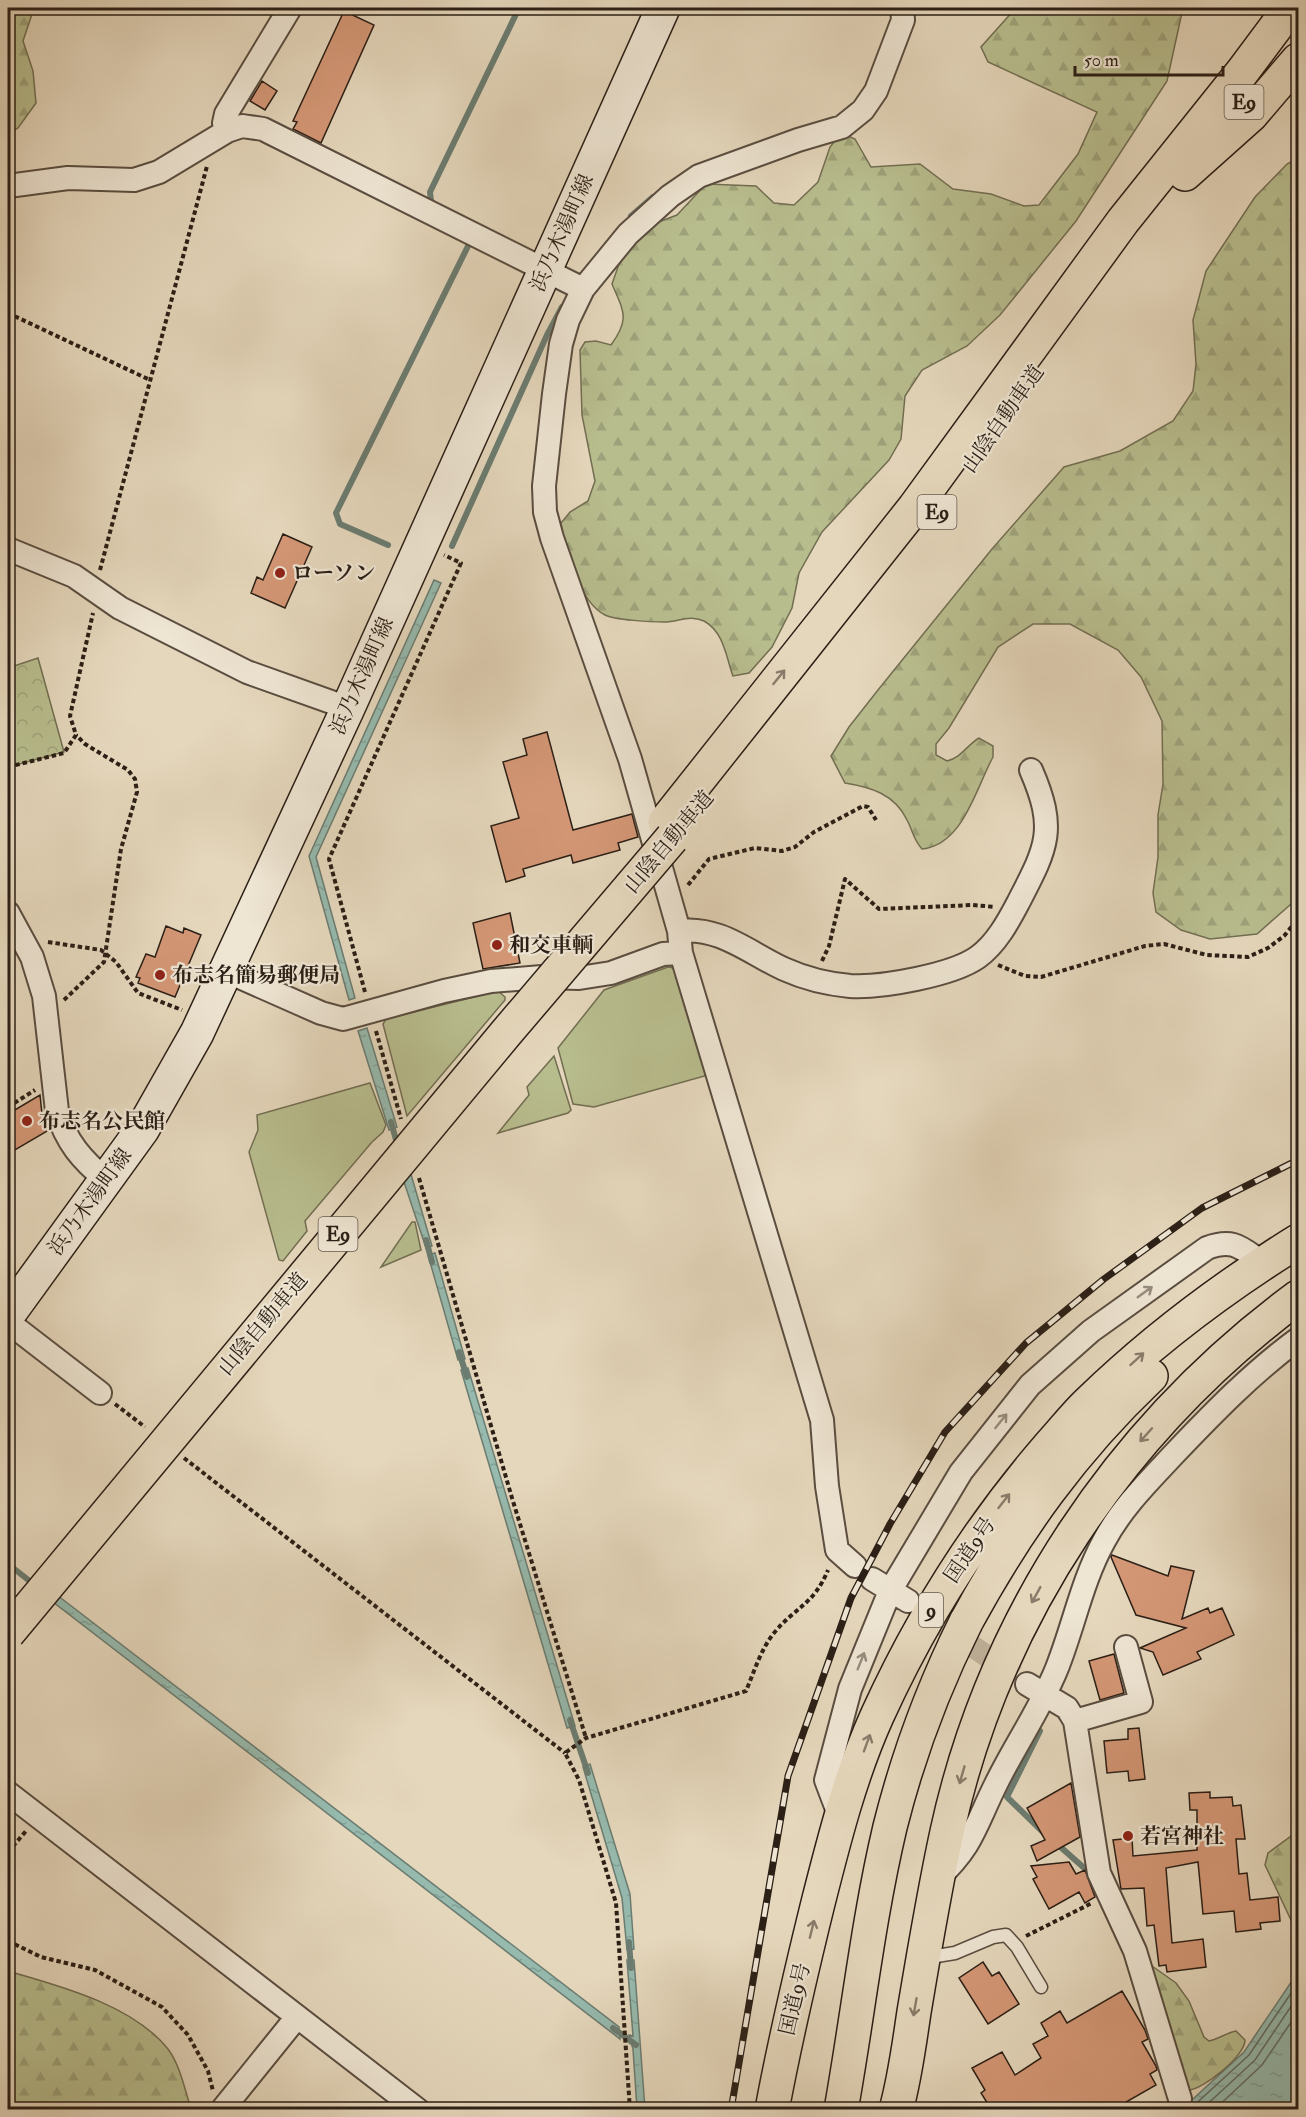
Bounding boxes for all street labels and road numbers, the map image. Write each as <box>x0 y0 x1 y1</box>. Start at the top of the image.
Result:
road number: E9 <box>1224 85 1264 119</box>
street label: 浜乃木湯町線 <box>524 170 600 296</box>
street label: 山陰自動車道 <box>956 360 1050 478</box>
road number: E9 <box>918 495 956 529</box>
street label: 浜乃木湯町線 <box>324 613 400 739</box>
street label: 山陰自動車道 <box>618 785 720 899</box>
street label: 浜乃木湯町線 <box>42 1143 138 1261</box>
road number: E9 <box>318 1217 358 1251</box>
street label: 山陰自動車道 <box>212 1267 314 1381</box>
street label: 国道9号 <box>938 1512 1002 1588</box>
road number: 9 <box>919 1593 943 1627</box>
street label: 国道9号 <box>774 1960 816 2038</box>

